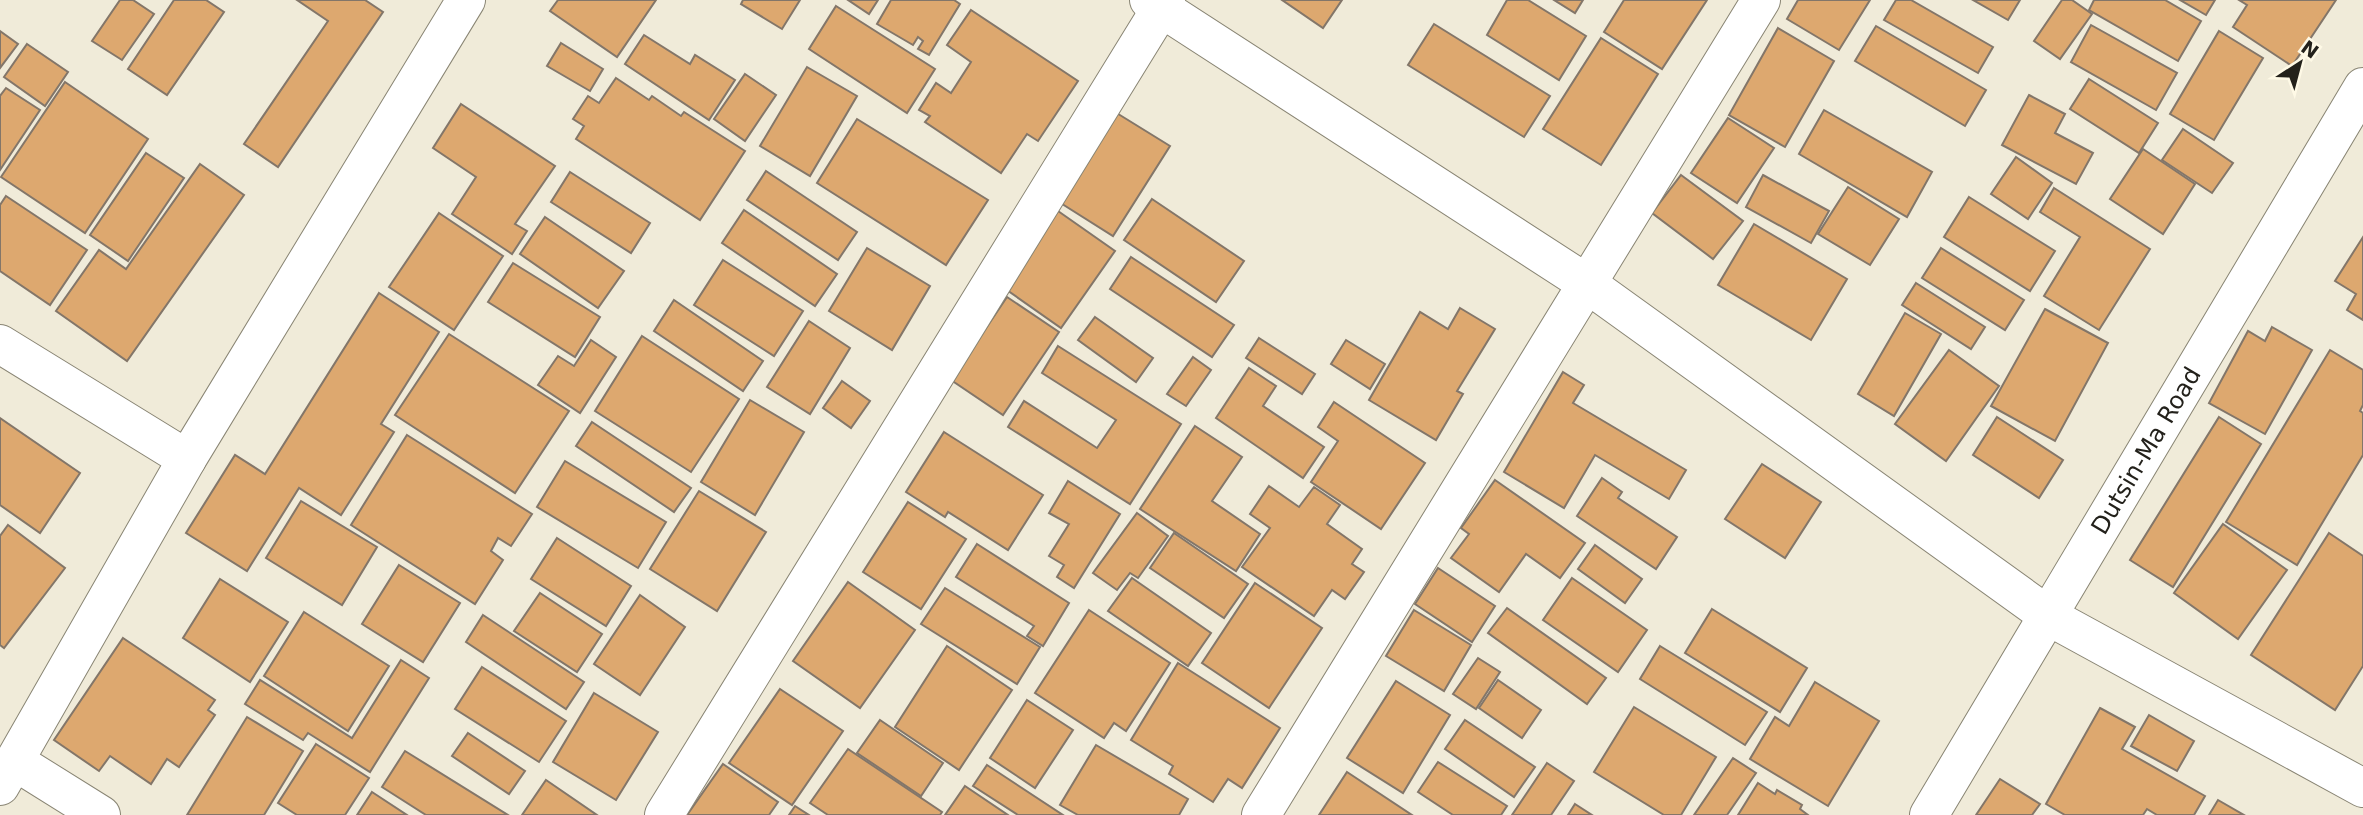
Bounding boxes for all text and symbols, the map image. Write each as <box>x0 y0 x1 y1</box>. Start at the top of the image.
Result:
north arrow <box>2265 28 2335 98</box>
text: N <box>2297 36 2323 63</box>
street label: Dutsin-Ma Road <box>2086 362 2207 539</box>

